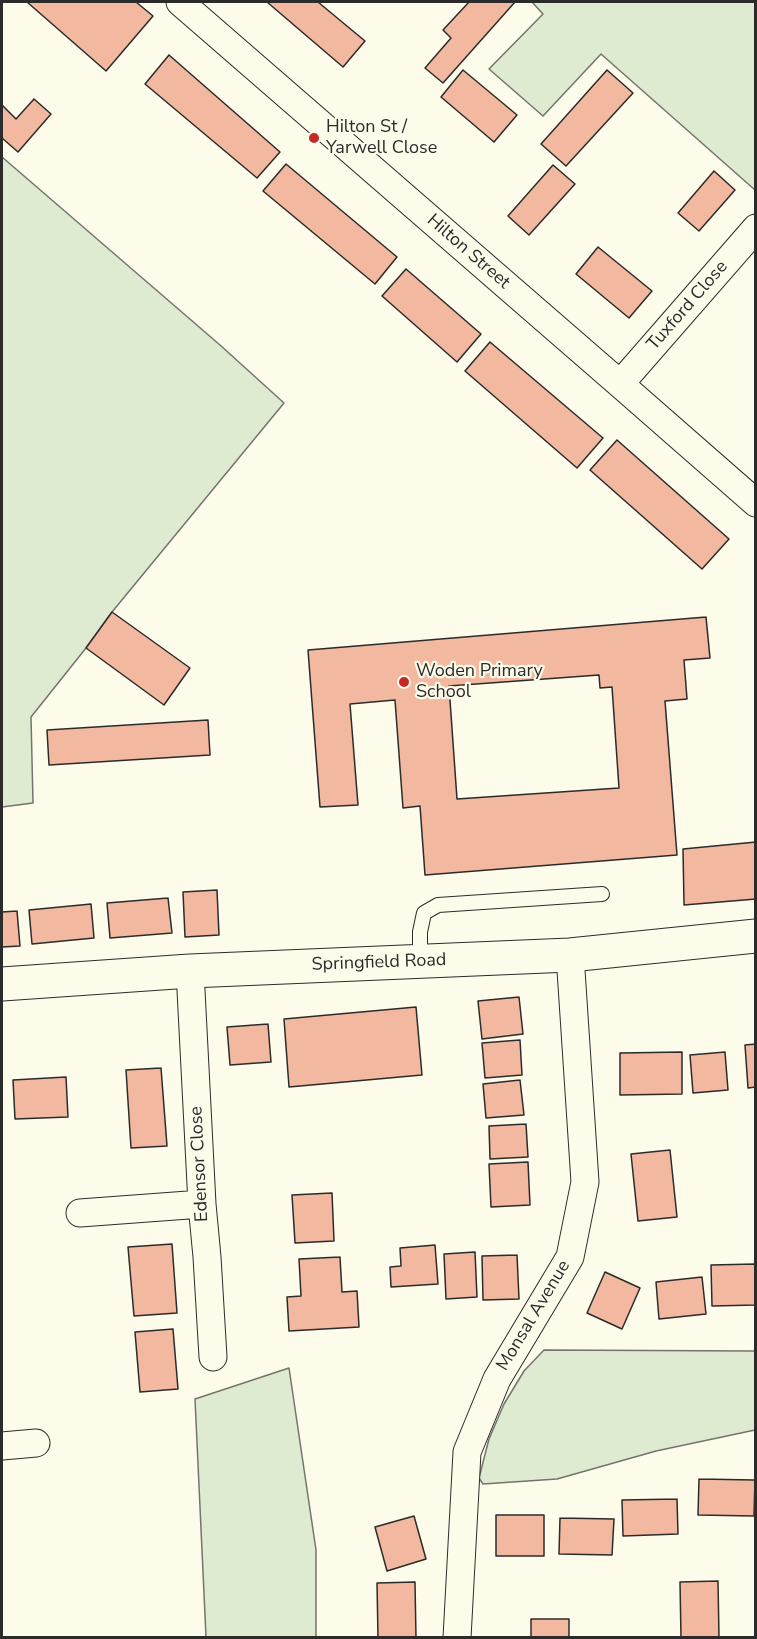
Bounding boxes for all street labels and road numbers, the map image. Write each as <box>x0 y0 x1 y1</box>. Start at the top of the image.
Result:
street label: Hilton Street <box>422 210 514 294</box>
street label: Tuxford Close <box>643 257 733 355</box>
street label: Springfield Road <box>311 950 447 976</box>
street label: Edensor Close <box>186 1105 214 1223</box>
street label: Monsal Avenue <box>493 1257 575 1375</box>

